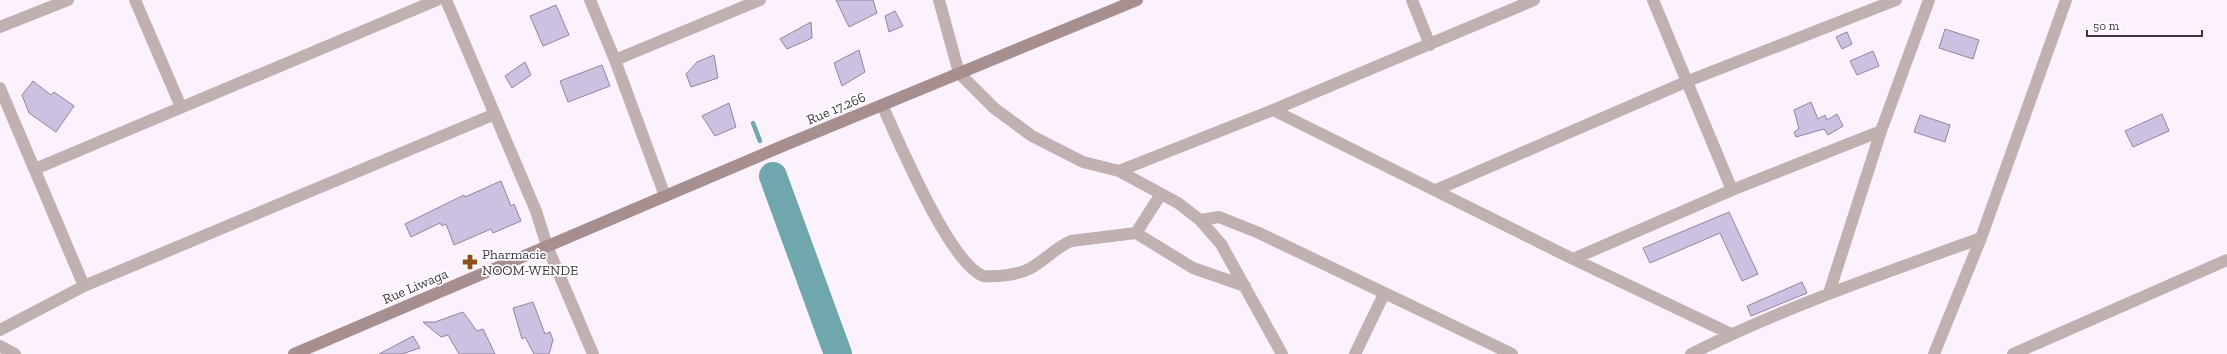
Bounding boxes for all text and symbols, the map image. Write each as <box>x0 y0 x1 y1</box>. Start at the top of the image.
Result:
scale bar <box>2087 12 2202 38</box>
text: 50 m <box>2093 19 2120 33</box>
street label: Rue 17.266 <box>804 88 868 128</box>
place label: Pharmacie NOOM-WENDE <box>482 246 578 279</box>
pharmacy icon: Pharmacie NOOM-WENDE <box>461 253 479 271</box>
street label: Rue Liwaga <box>380 265 451 308</box>

